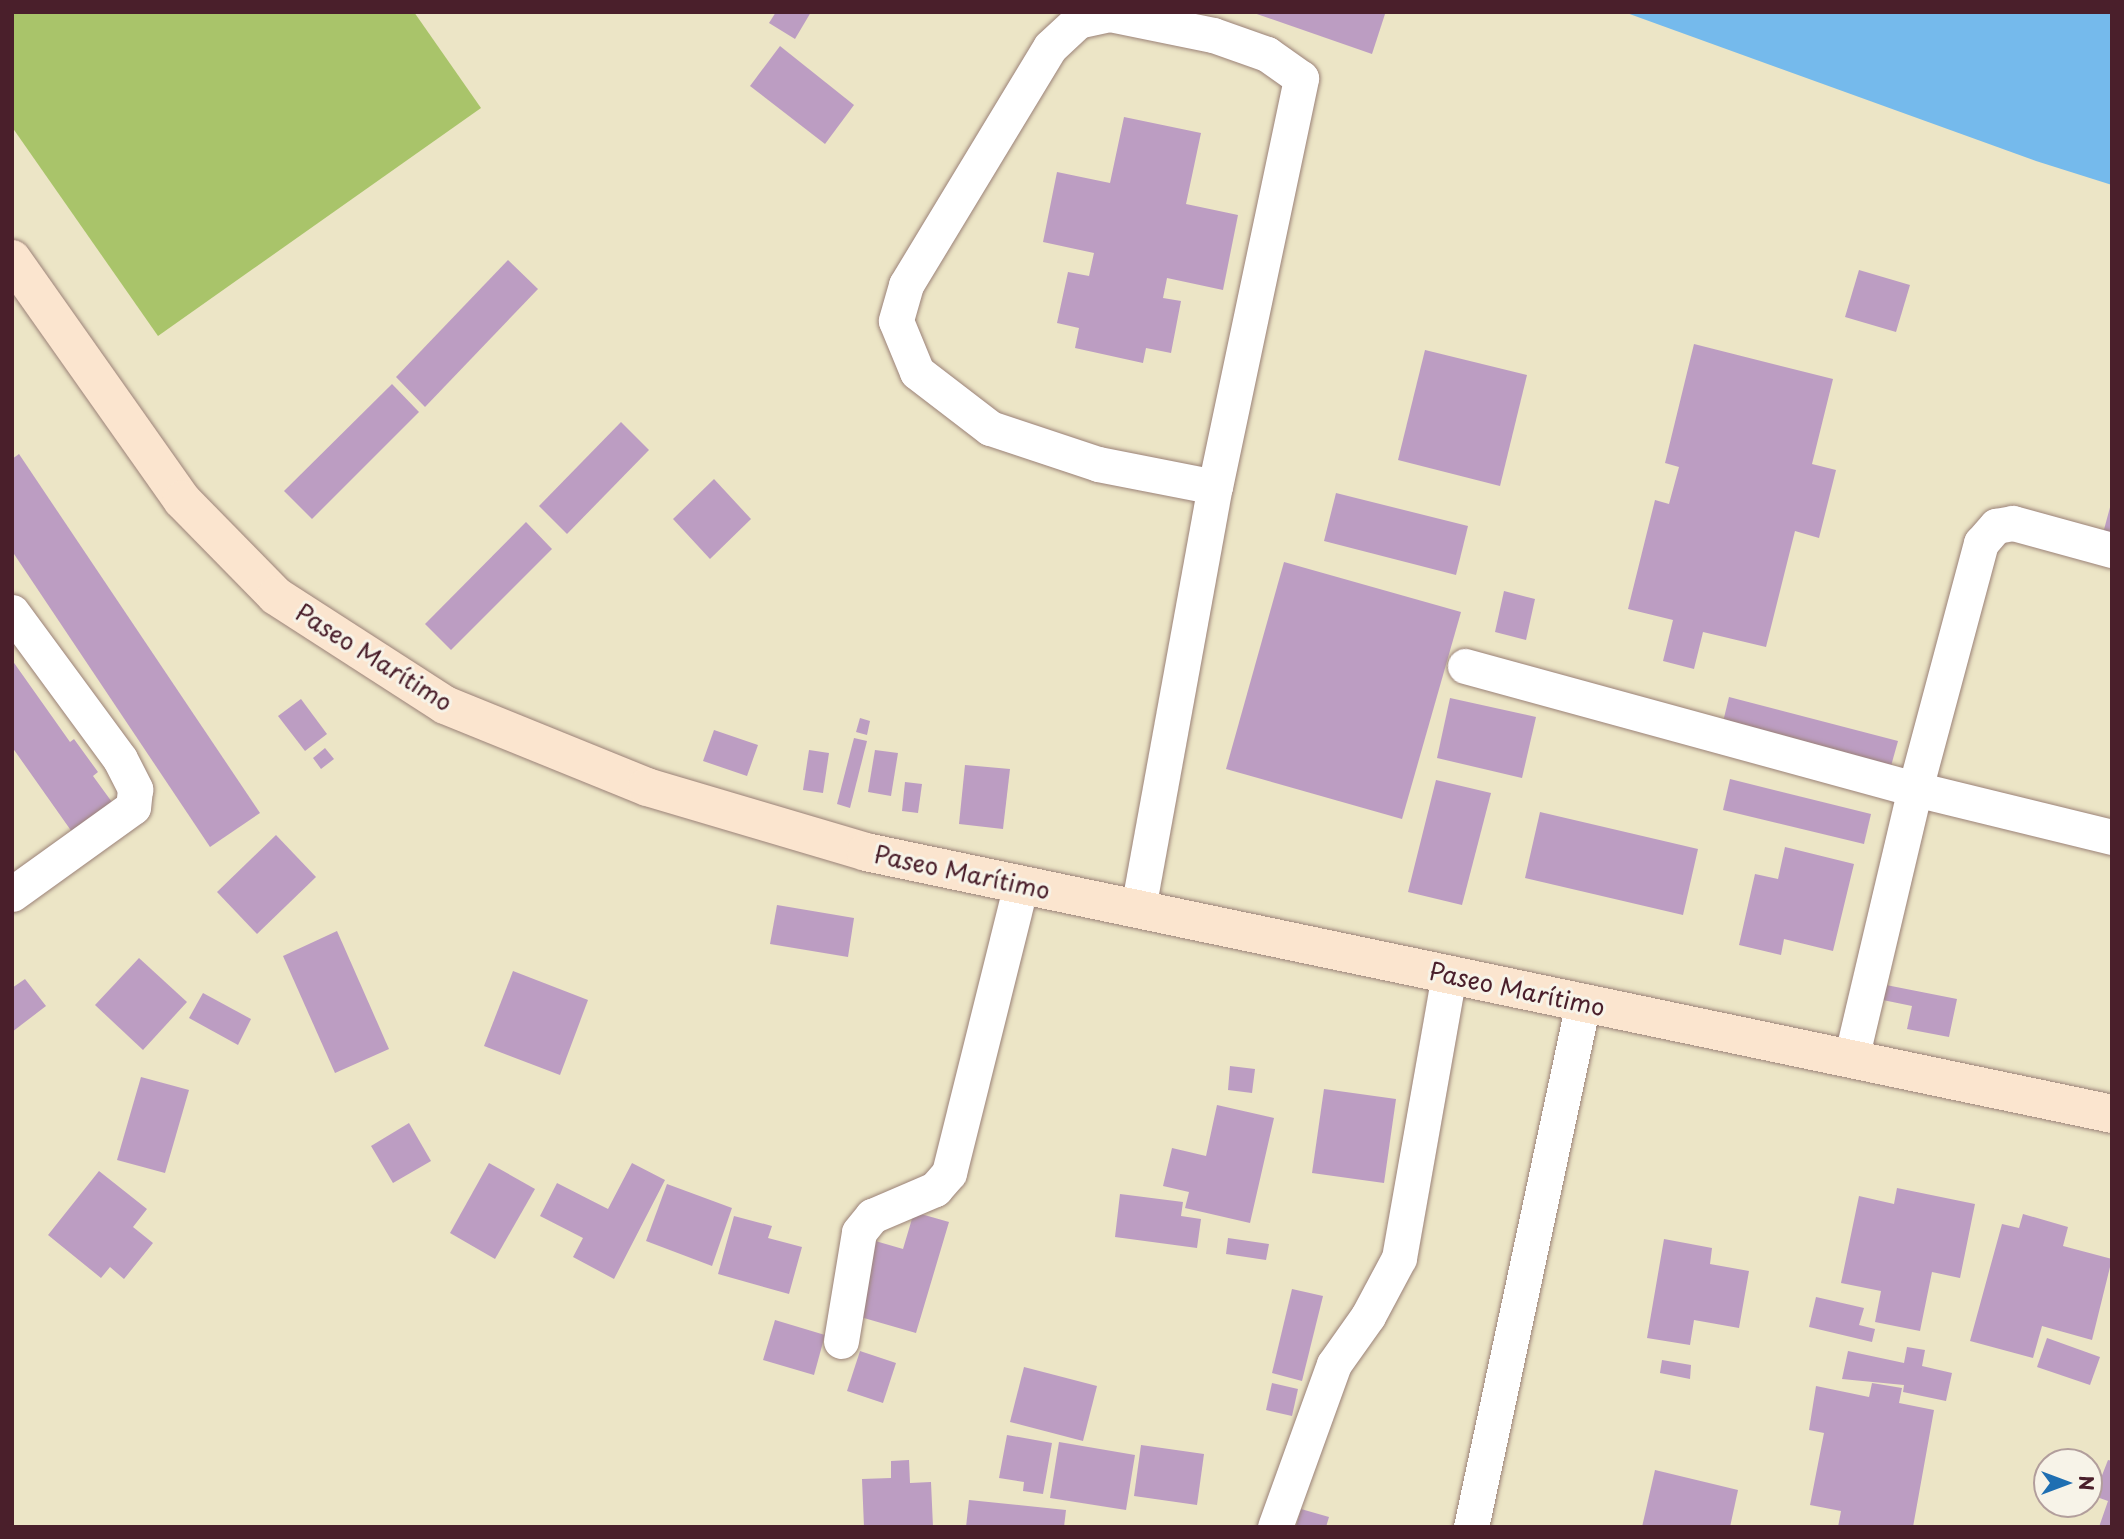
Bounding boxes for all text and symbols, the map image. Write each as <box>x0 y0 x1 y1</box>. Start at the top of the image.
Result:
street label: Paseo Marítimo <box>290 597 458 717</box>
street label: Paseo Marítimo <box>871 839 1053 905</box>
street label: Paseo Marítimo <box>1426 956 1608 1022</box>
north arrow <box>2033 1448 2103 1518</box>
text: N <box>2073 1475 2101 1491</box>

